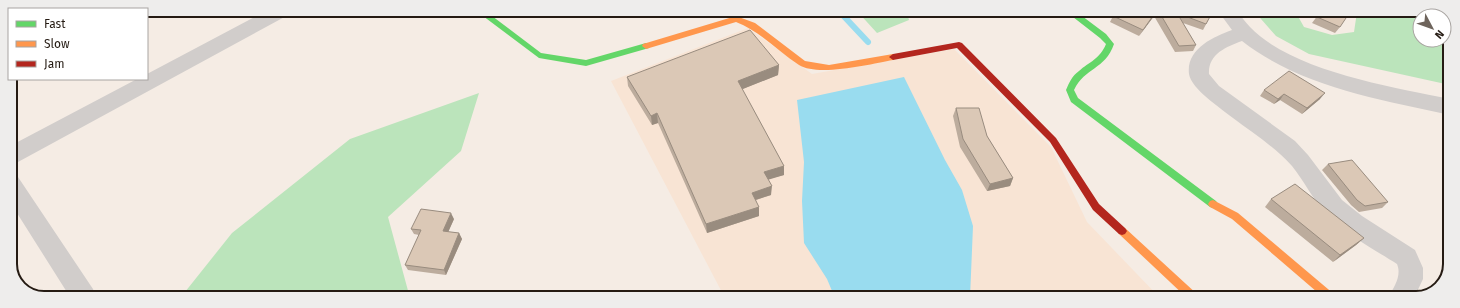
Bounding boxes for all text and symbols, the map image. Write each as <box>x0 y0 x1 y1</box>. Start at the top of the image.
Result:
legend <box>8 8 148 80</box>
north arrow <box>1412 8 1452 48</box>
text: Fast <box>44 17 66 31</box>
text: N <box>1432 27 1446 41</box>
text: Slow <box>44 37 70 51</box>
text: Jam <box>44 57 64 71</box>

